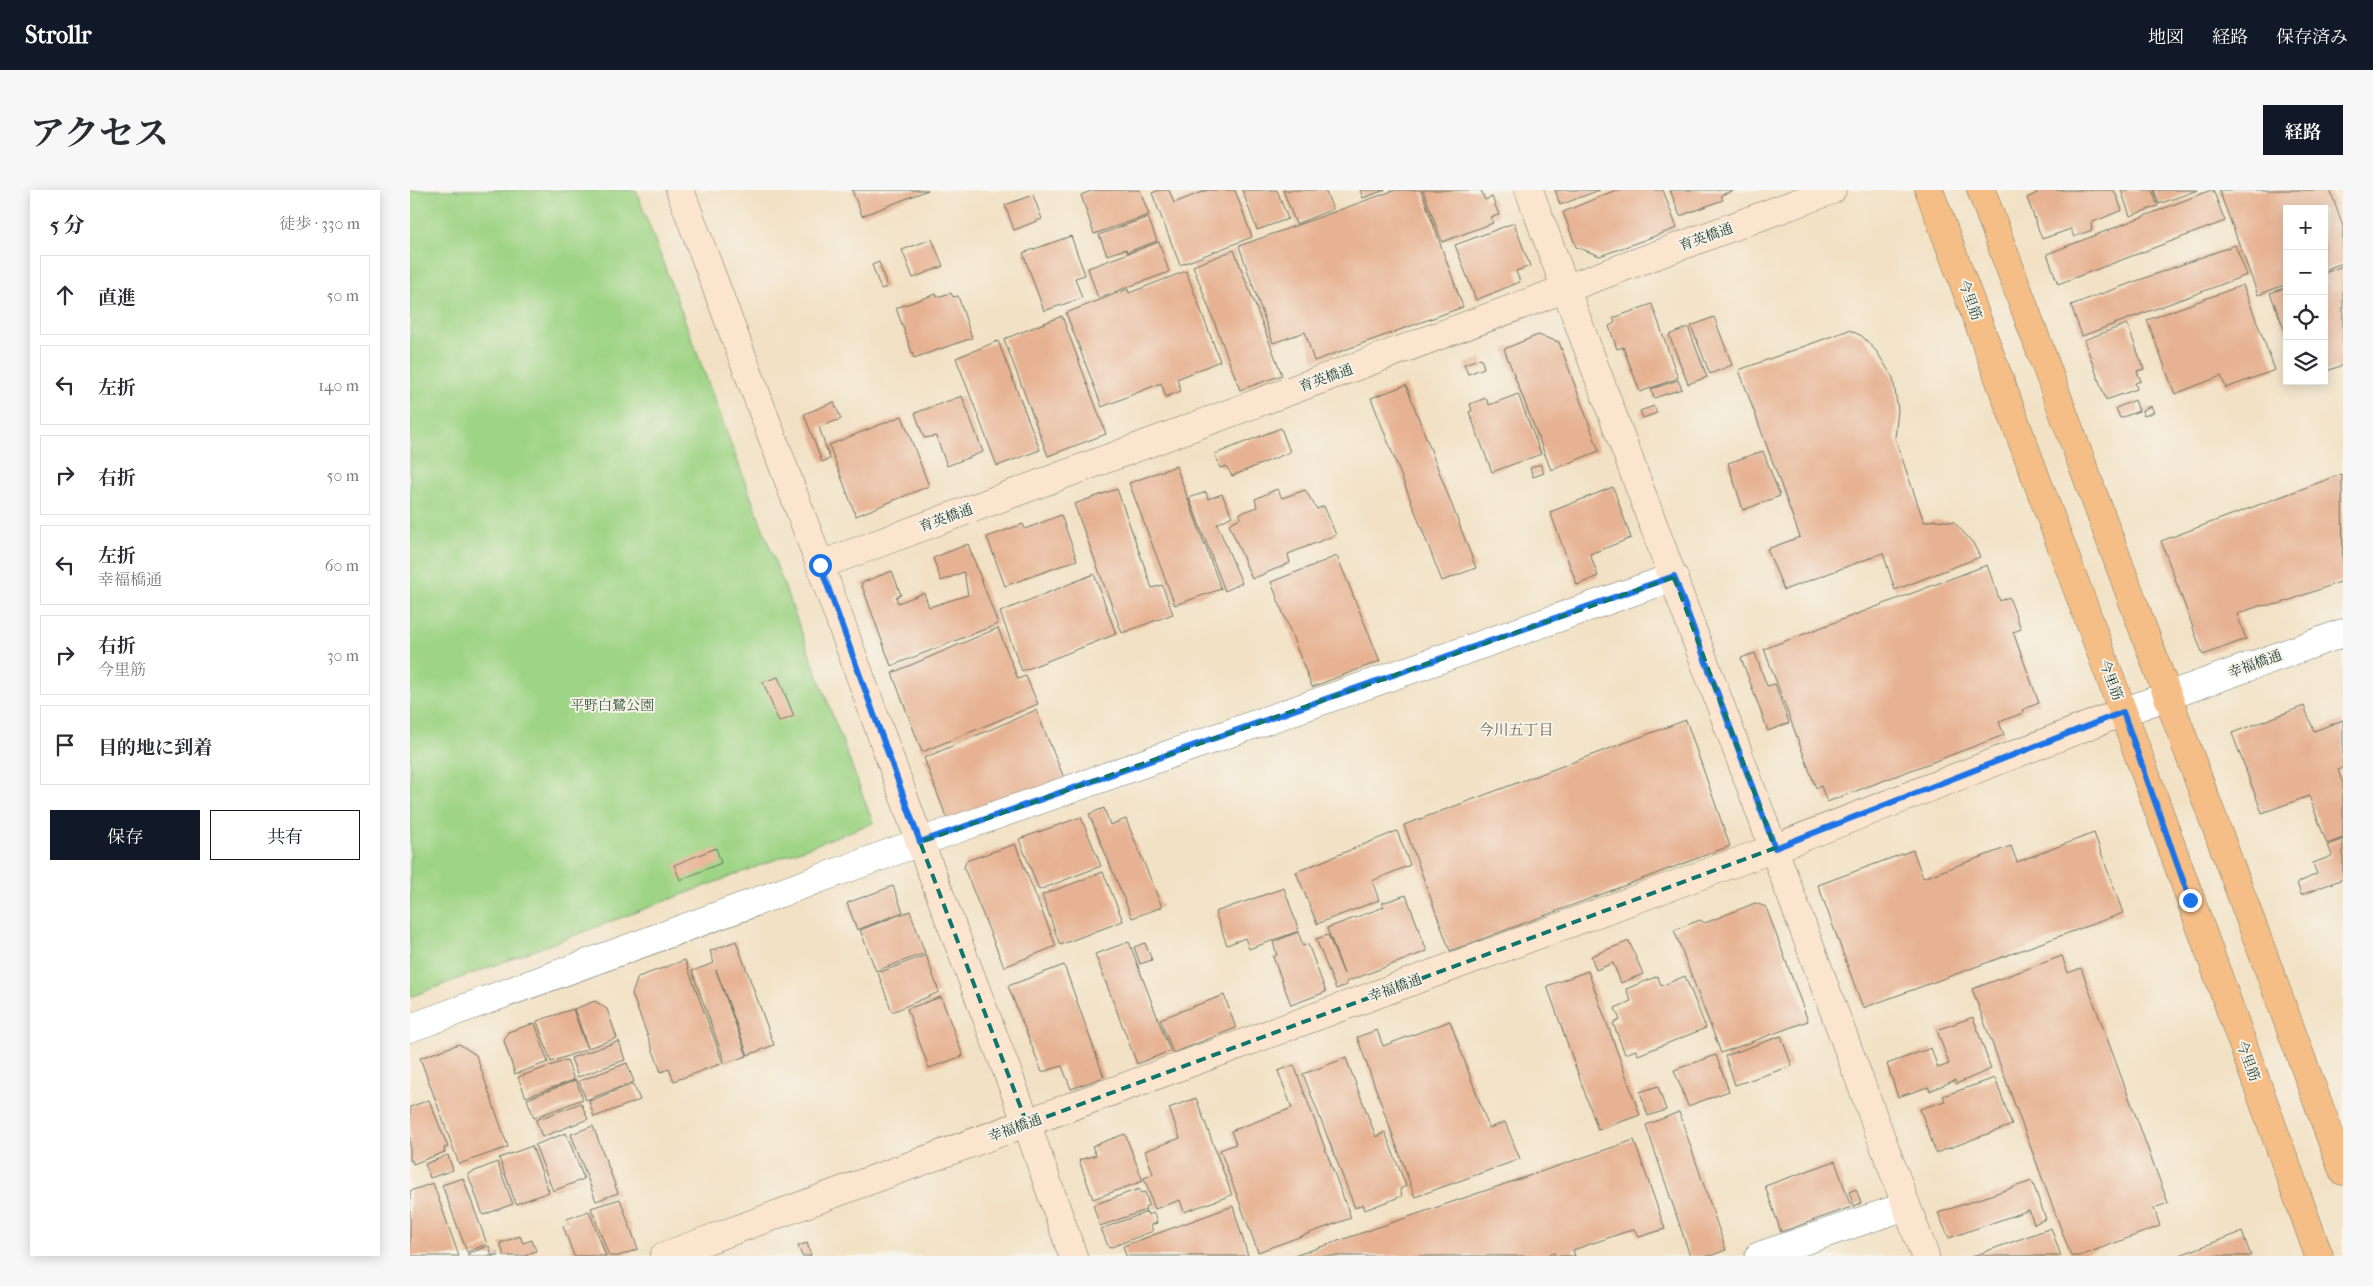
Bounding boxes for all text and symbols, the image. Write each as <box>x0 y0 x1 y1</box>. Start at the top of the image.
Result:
text: Strollr <box>25 21 92 49</box>
text: 地図 <box>2148 27 2184 48</box>
text: 経路 <box>2212 27 2248 48</box>
text: 保存済み <box>2276 27 2348 48</box>
button: 経路 <box>2263 105 2343 155</box>
text: アクセス <box>30 113 169 154</box>
map controls <box>2283 205 2328 385</box>
button: + <box>2283 205 2328 250</box>
text: 5 分 <box>50 213 85 237</box>
text: 徒歩 · 330 m <box>279 214 360 233</box>
street label: 育英橋通 <box>1677 219 1735 255</box>
button: − <box>2283 250 2328 295</box>
street label: 今里筋 <box>1955 277 1985 323</box>
icon: ahead <box>51 281 79 309</box>
text: 50 m <box>327 286 359 305</box>
text: 直進 <box>98 287 136 309</box>
button: locate <box>2283 295 2328 340</box>
button: layers <box>2283 340 2328 385</box>
street label: 育英橋通 <box>1297 360 1355 396</box>
icon: left <box>51 371 79 399</box>
text: 140 m <box>318 376 359 395</box>
text: 左折 <box>98 377 136 399</box>
icon: right <box>51 461 79 489</box>
text: 50 m <box>327 466 359 485</box>
text: 右折 <box>98 467 136 489</box>
street label: 育英橋通 <box>917 500 975 536</box>
text: 左折 <box>98 545 136 567</box>
icon: left <box>51 551 79 579</box>
route start <box>809 554 832 577</box>
text: 60 m <box>325 556 359 575</box>
text: 幸福橋通 <box>98 570 162 589</box>
text: 右折 <box>98 635 136 657</box>
icon: right <box>51 641 79 669</box>
text: 30 m <box>327 646 359 665</box>
street label: 幸福橋通 <box>2226 646 2284 682</box>
street label: 今里筋 <box>2096 657 2126 703</box>
text: 今里筋 <box>98 660 146 679</box>
park label: 平野白鷺公園 <box>570 697 654 714</box>
district label: 今川五丁目 <box>1478 721 1554 739</box>
icon: arrive <box>51 731 79 759</box>
text: 目的地に到着 <box>98 737 212 759</box>
button: 保存 <box>50 810 200 860</box>
button: 共有 <box>210 810 360 860</box>
route end <box>2179 889 2202 912</box>
street label: 幸福橋通 <box>1366 970 1424 1006</box>
street label: 今里筋 <box>2233 1038 2263 1084</box>
street label: 幸福橋通 <box>986 1110 1044 1146</box>

